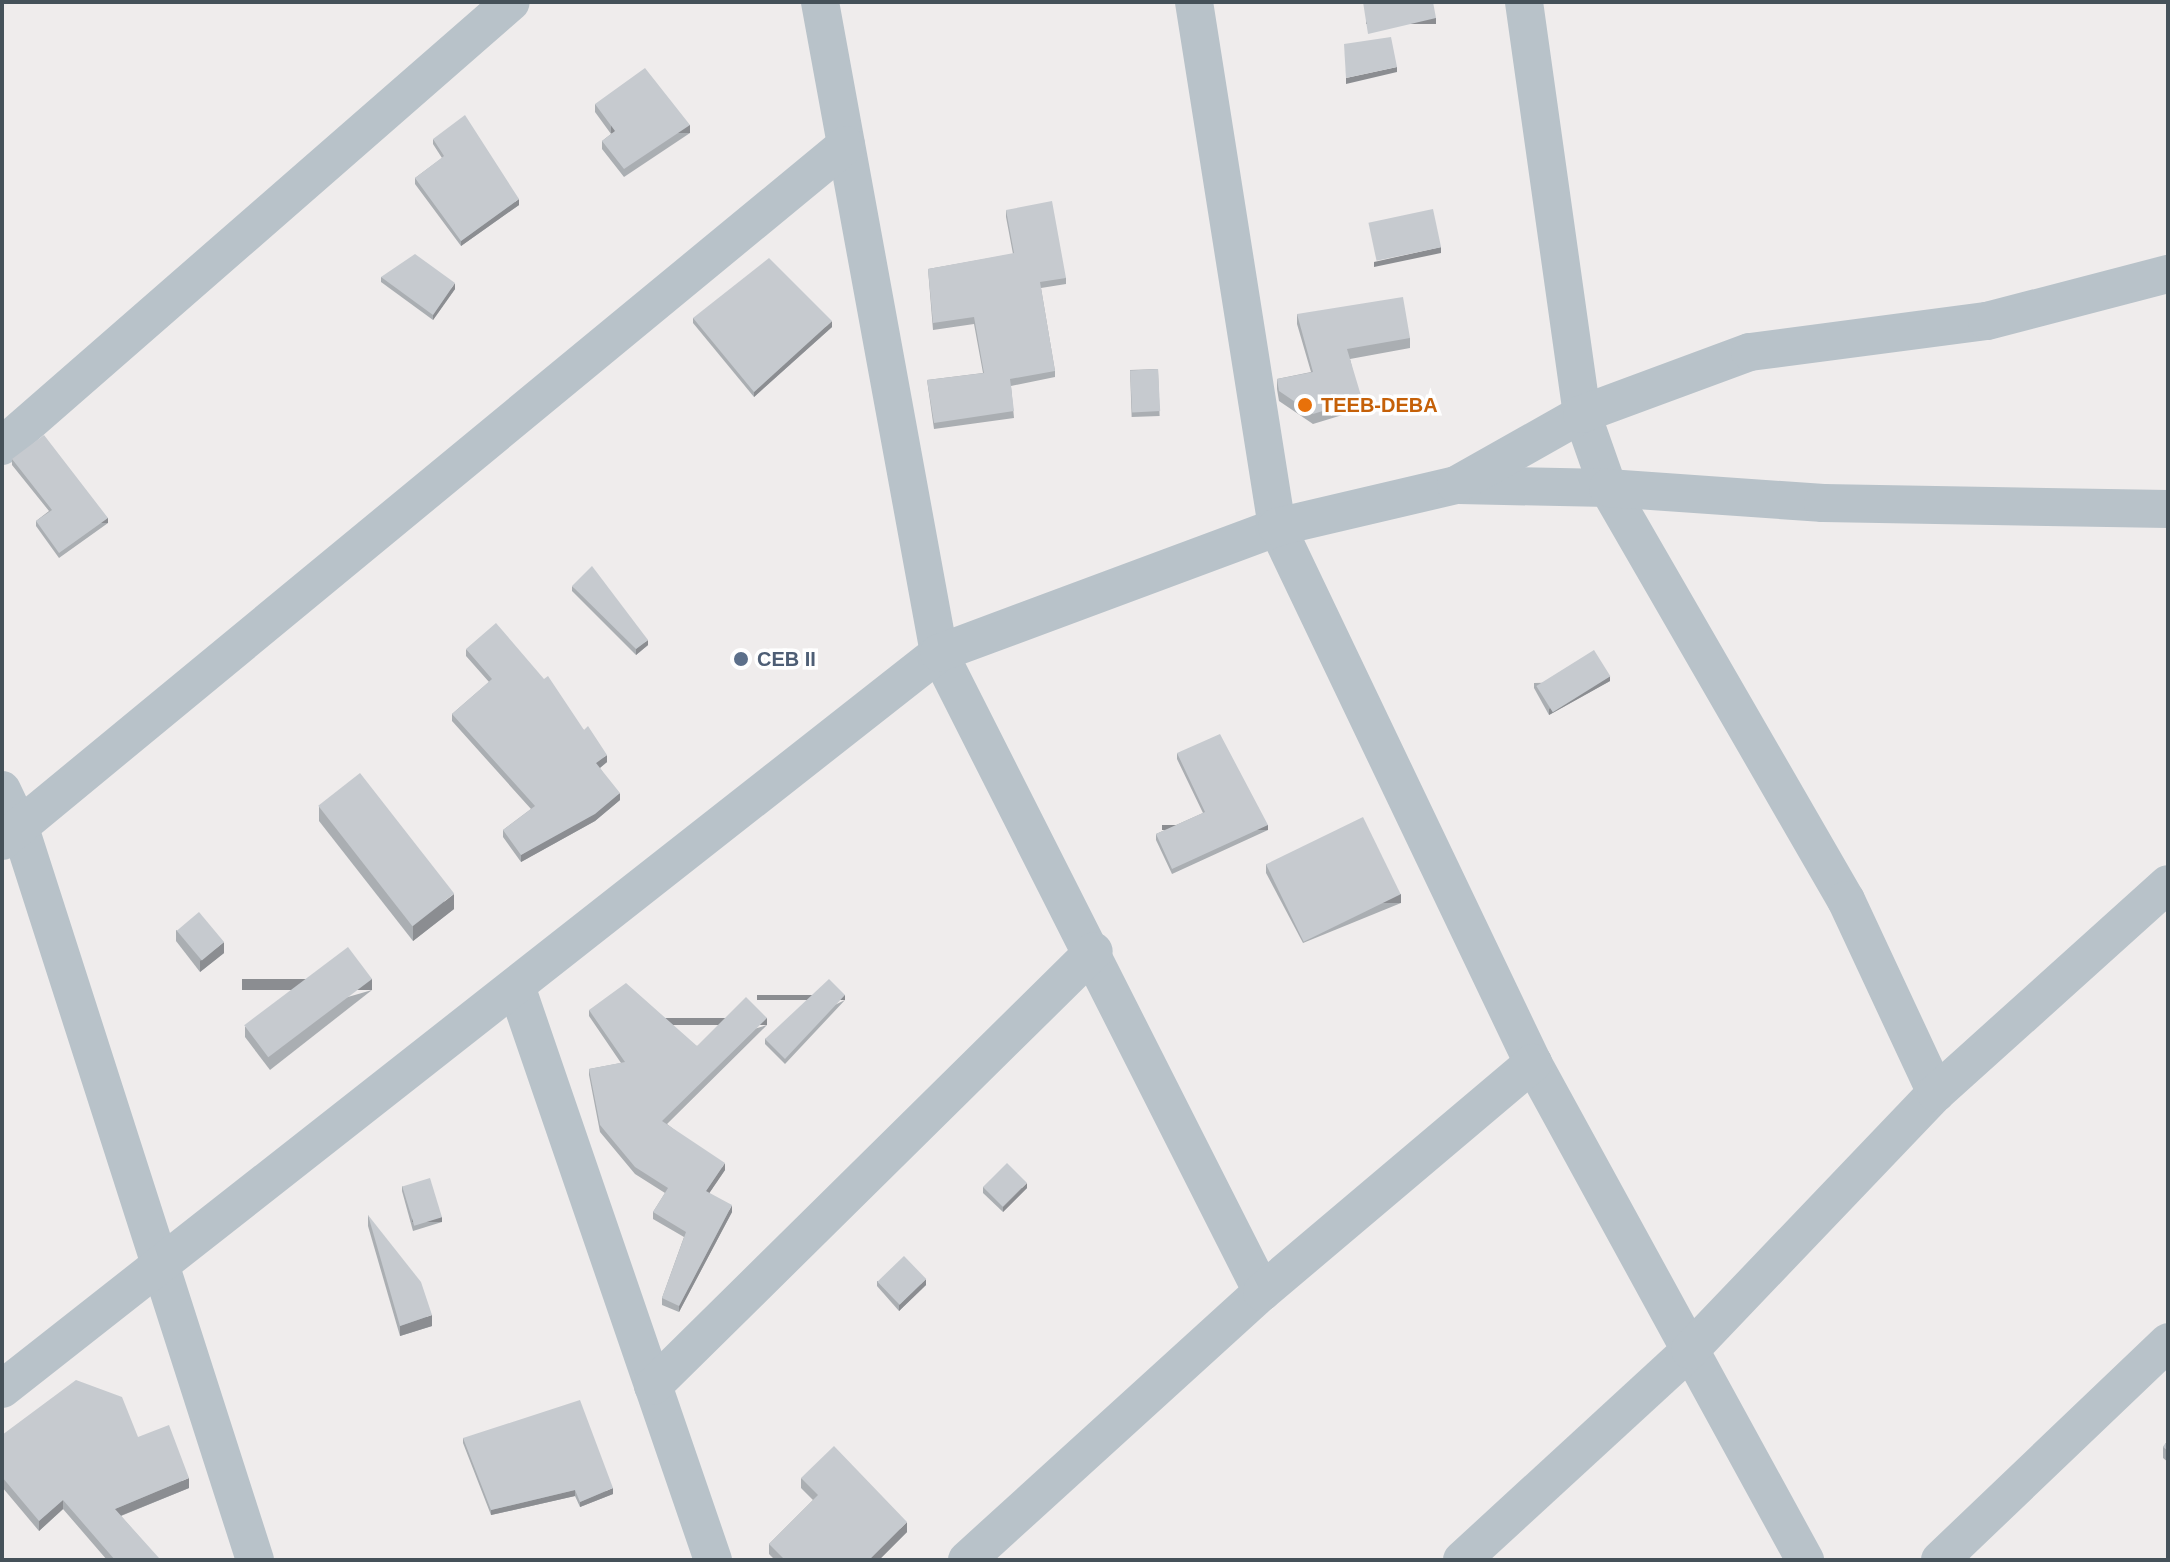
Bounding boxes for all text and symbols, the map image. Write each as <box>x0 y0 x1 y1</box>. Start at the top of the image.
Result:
place label: TEEB-DEBA <box>1321 393 1438 417</box>
marker: TEEB-DEBA <box>1296 396 1314 414</box>
place label: CEB II <box>757 647 816 671</box>
marker: CEB II <box>732 650 750 668</box>

